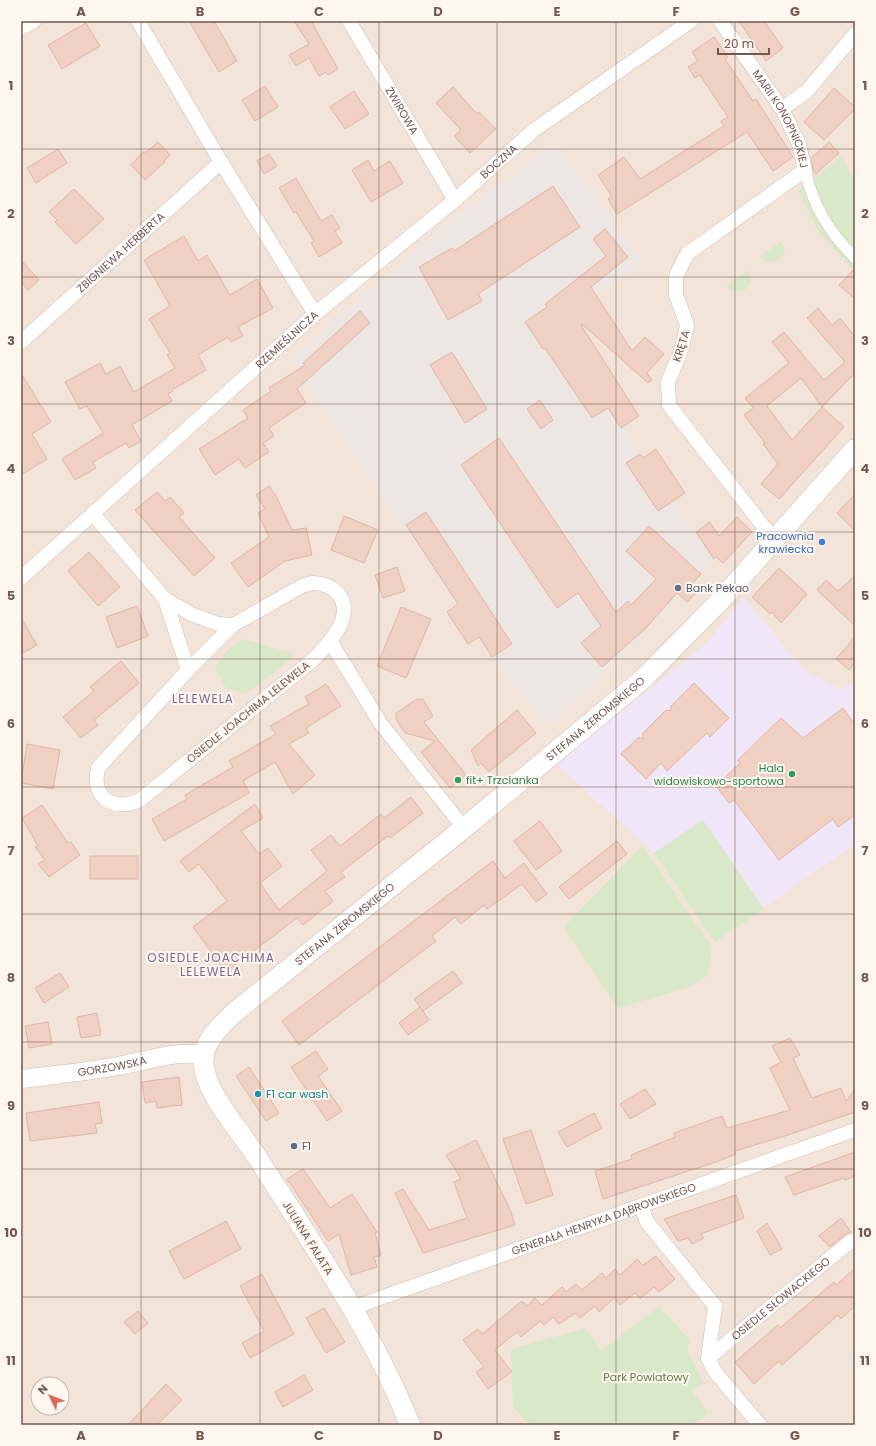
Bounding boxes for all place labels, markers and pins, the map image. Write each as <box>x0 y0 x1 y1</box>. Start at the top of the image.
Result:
place label: Pracownia krawiecka <box>756 528 814 557</box>
marker: Pracownia krawiecka <box>817 537 827 547</box>
place label: Bank Pekao <box>686 580 749 596</box>
marker: Bank Pekao <box>673 583 683 593</box>
place label: Hala widowiskowo-sportowa <box>654 760 784 789</box>
marker: Hala widowiskowo-sportowa <box>787 769 797 779</box>
place label: fit+ Trzcianka <box>466 772 539 788</box>
marker: fit+ Trzcianka <box>453 775 463 785</box>
place label: F1 car wash <box>266 1086 328 1102</box>
marker: F1 car wash <box>253 1089 263 1099</box>
place label: F1 <box>302 1138 311 1154</box>
marker: F1 <box>289 1141 299 1151</box>

